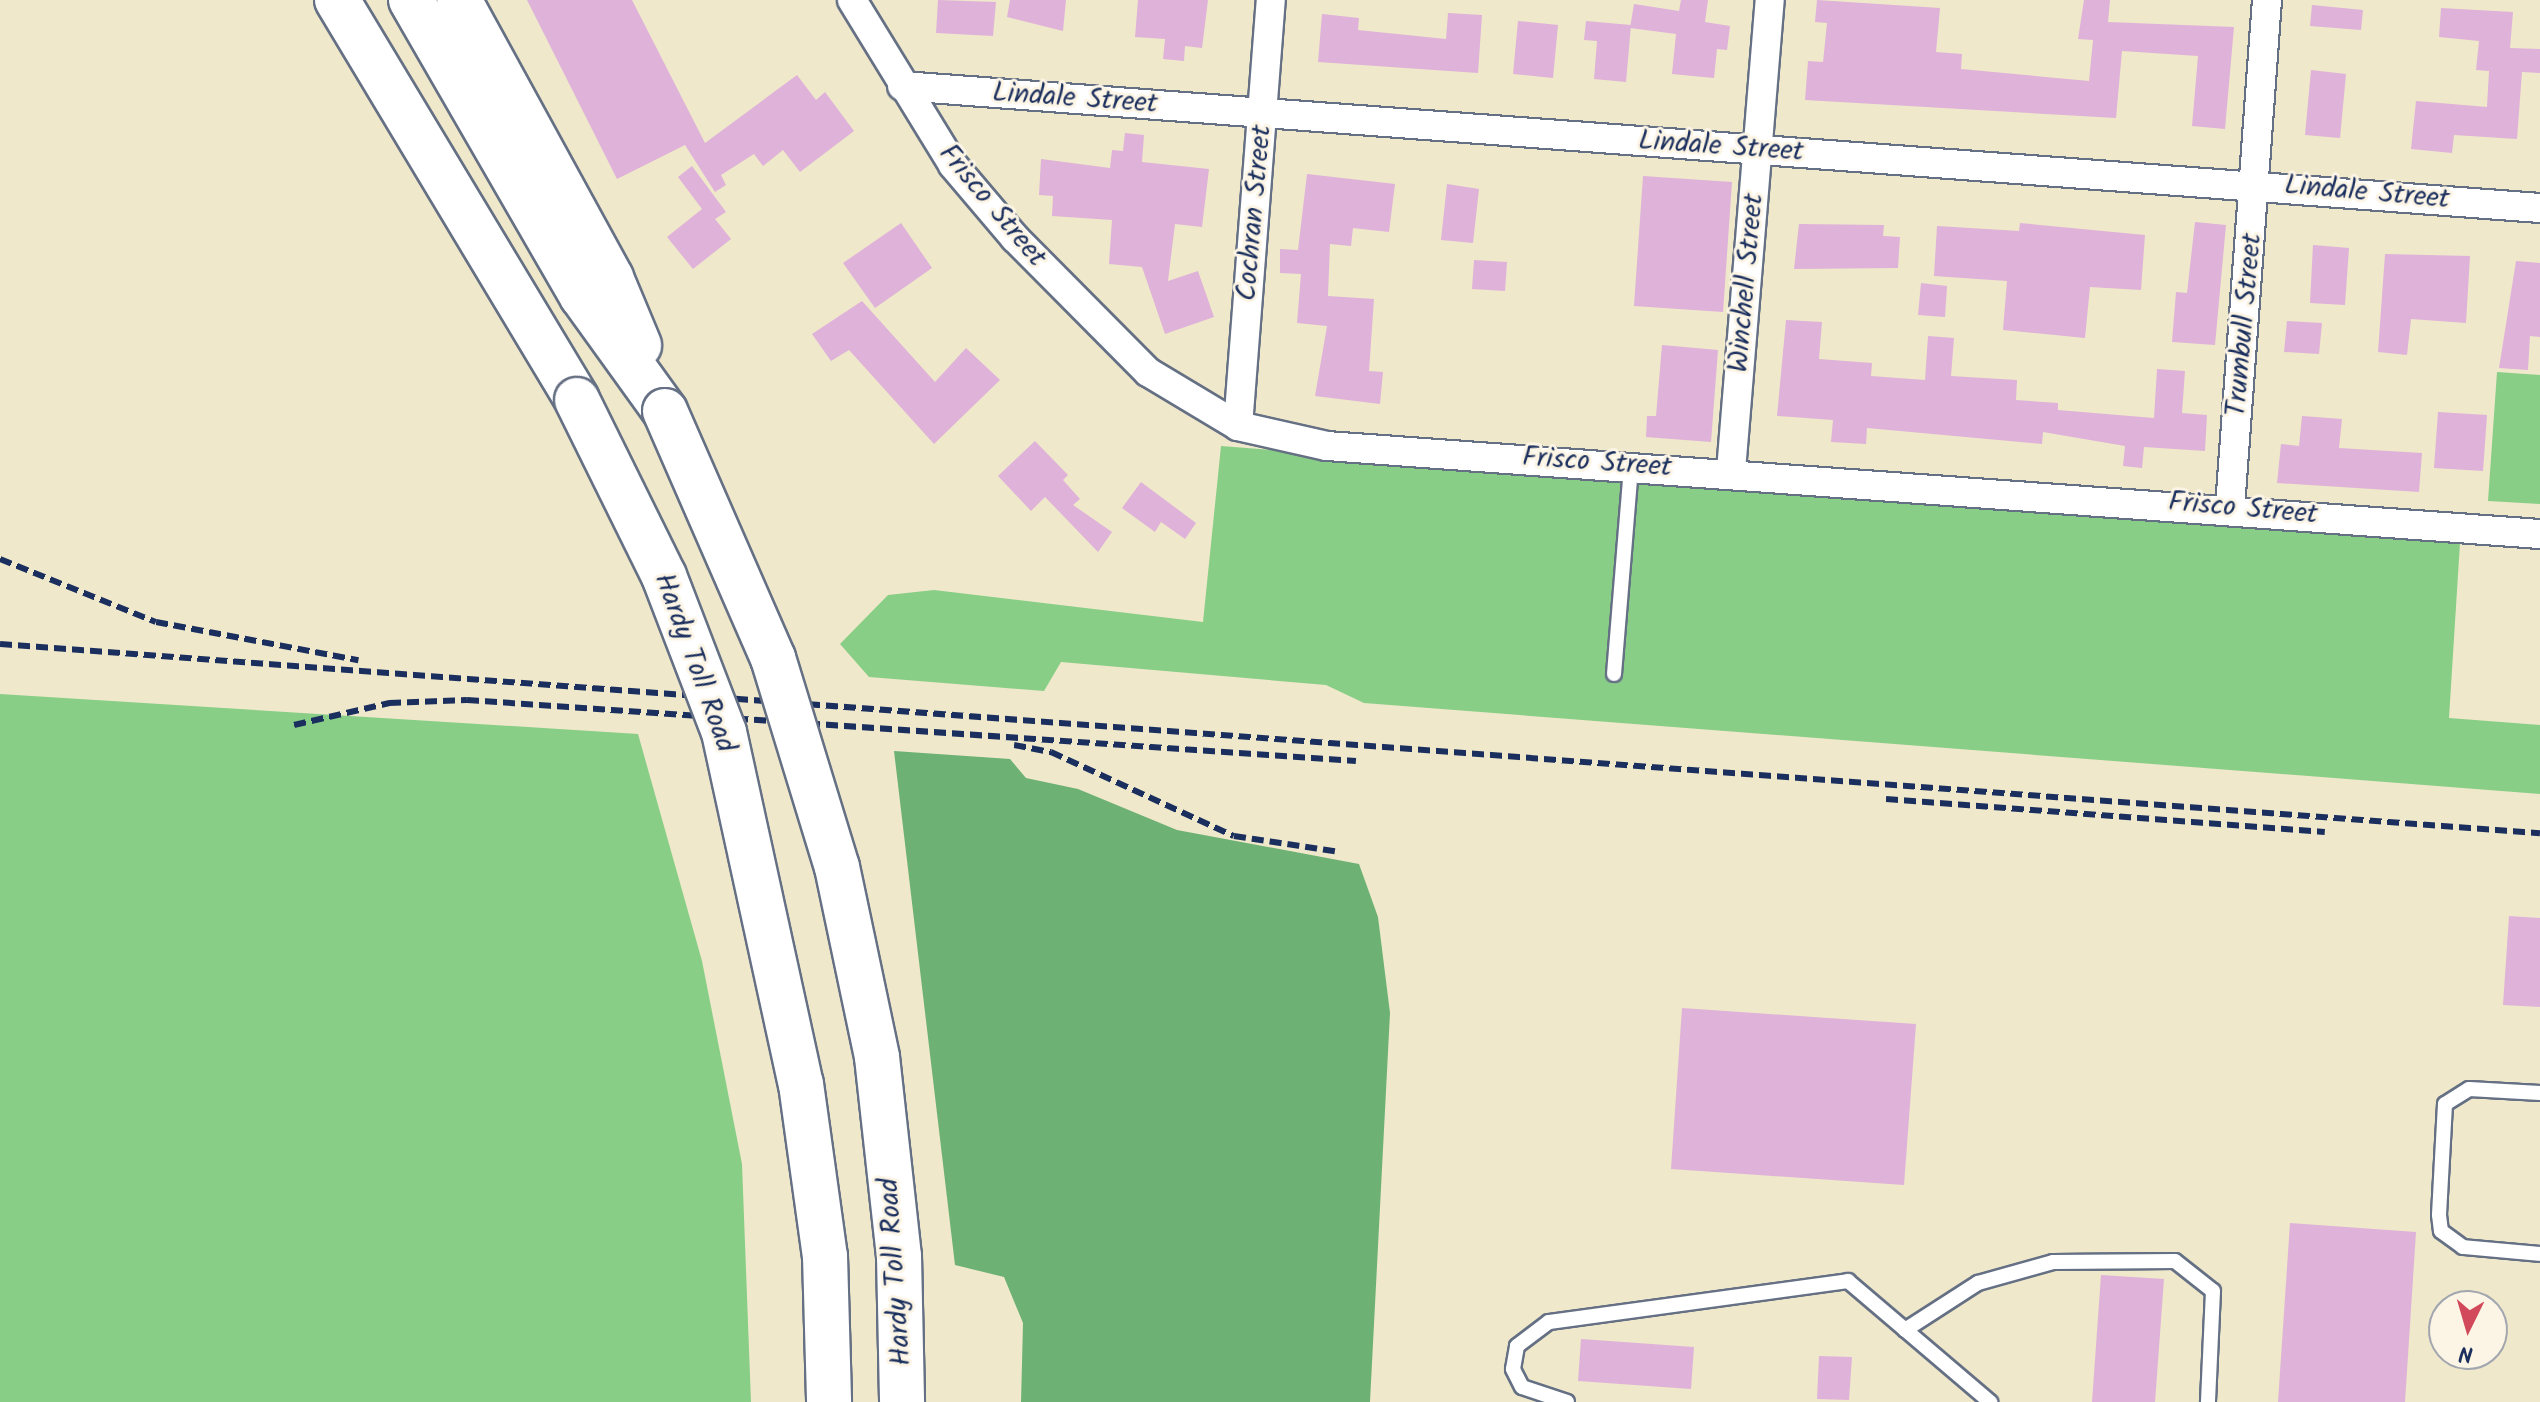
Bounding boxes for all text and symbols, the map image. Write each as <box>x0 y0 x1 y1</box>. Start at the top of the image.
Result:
street label: Lindale Street <box>991 76 1159 122</box>
street label: Cochran Street <box>1231 124 1279 302</box>
street label: Lindale Street <box>1637 124 1805 170</box>
street label: Frisco Street <box>931 138 1053 274</box>
street label: Lindale Street <box>2283 169 2451 217</box>
street label: Winchell Street <box>1722 192 1772 374</box>
street label: Trumbull Street <box>2220 232 2270 418</box>
street label: Frisco Street <box>1521 441 1673 485</box>
street label: Frisco Street <box>2167 486 2319 532</box>
street label: Hardy Toll Road <box>646 569 742 757</box>
street label: Hardy Toll Road <box>873 1177 919 1367</box>
north arrow <box>2428 1290 2508 1370</box>
text: N <box>2458 1334 2474 1370</box>

